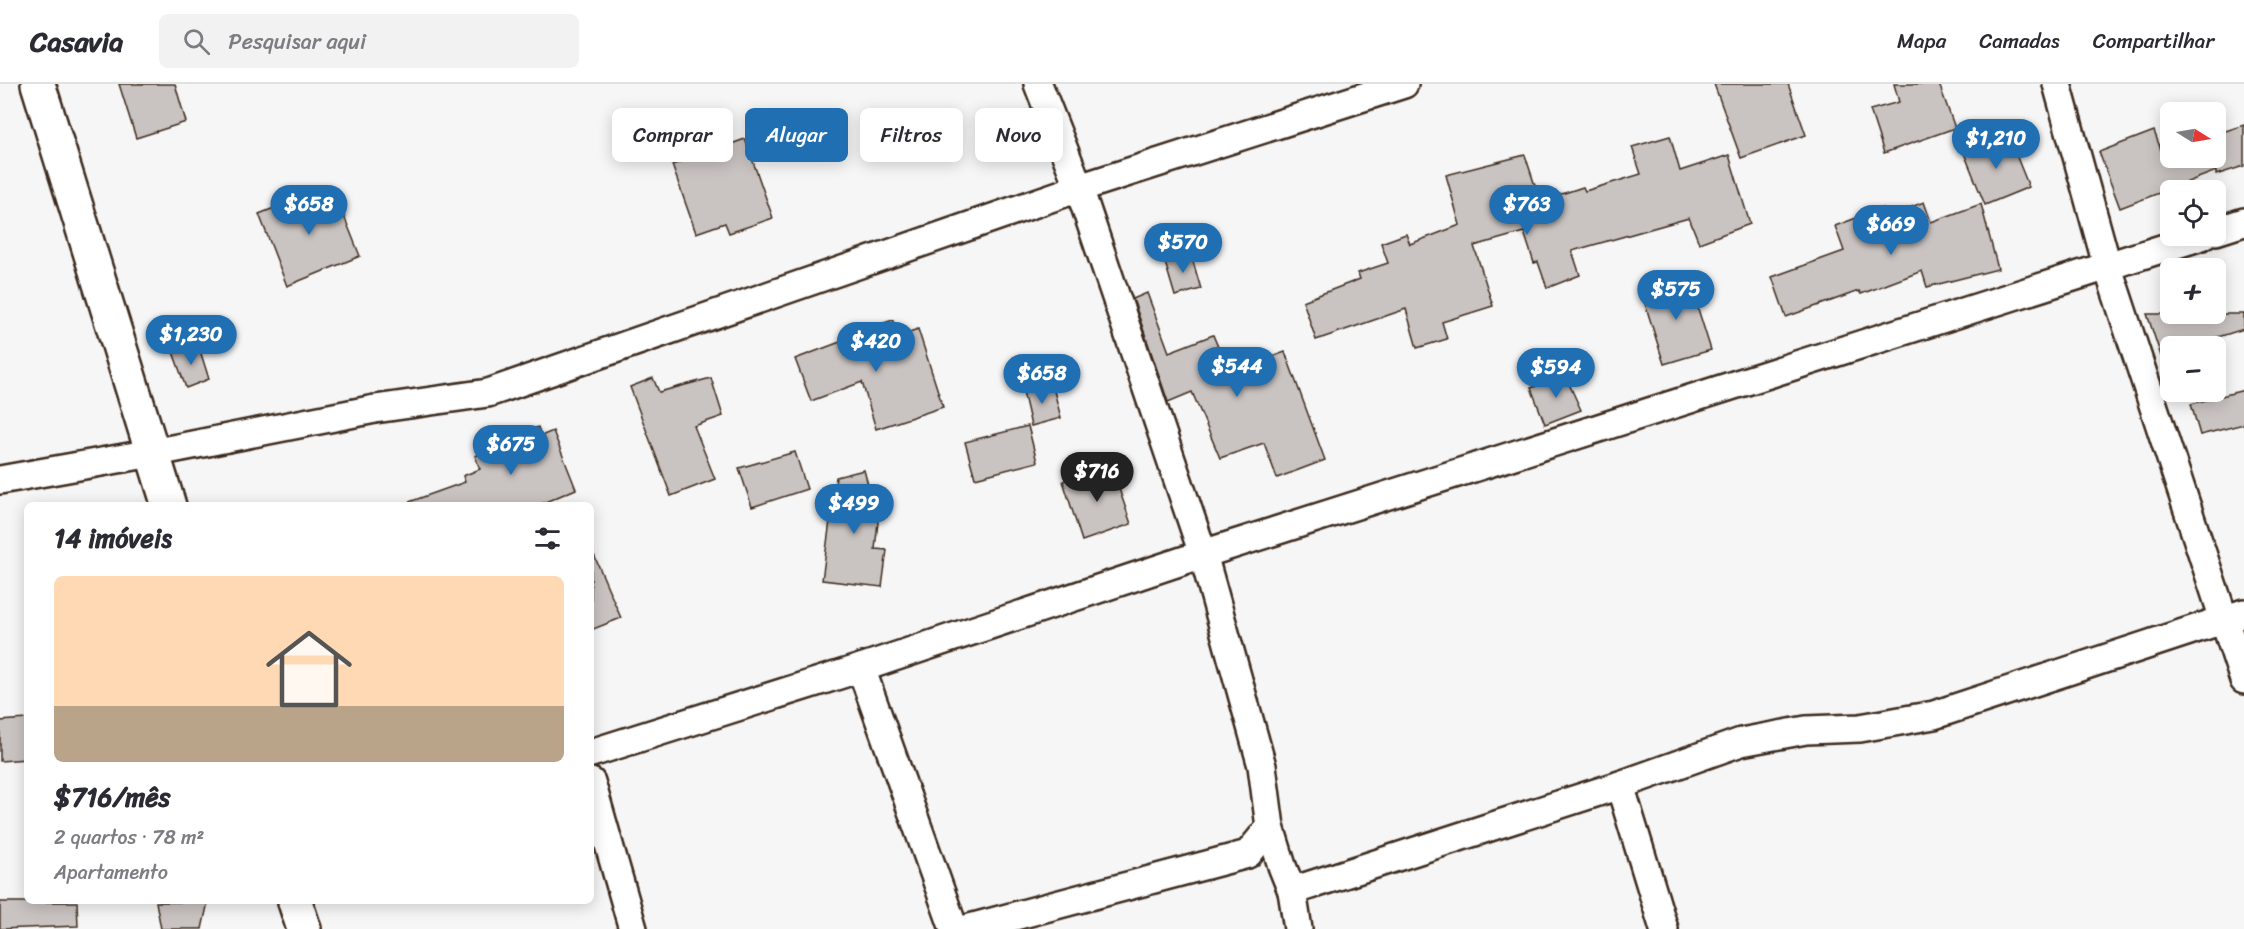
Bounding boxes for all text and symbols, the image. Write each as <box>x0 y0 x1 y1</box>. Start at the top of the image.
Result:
search box <box>159 14 579 68</box>
text: Casavia <box>30 17 123 66</box>
text: Pesquisar aqui <box>228 22 366 61</box>
text: Mapa <box>1897 22 1946 60</box>
text: Camadas <box>1979 22 2060 60</box>
text: Compartilhar <box>2093 22 2214 60</box>
icon: search <box>180 25 213 58</box>
north arrow <box>2160 102 2226 168</box>
map controls <box>2160 102 2226 402</box>
chip: Comprar <box>612 108 733 162</box>
chip: Alugar <box>745 108 848 162</box>
chip: Filtros <box>860 108 963 162</box>
chip: Novo <box>975 108 1063 162</box>
pin: $1,210 <box>1947 119 2045 170</box>
text: $1,210 <box>1966 121 2026 156</box>
button: locate <box>2160 180 2226 246</box>
pin: $658 <box>273 185 345 236</box>
pin: $763 <box>1491 185 1563 236</box>
text: $658 <box>284 187 334 222</box>
text: $763 <box>1503 187 1551 222</box>
pin: $669 <box>1855 205 1927 256</box>
text: $669 <box>1867 207 1915 242</box>
pin: $570 <box>1147 223 1219 274</box>
text: $570 <box>1158 225 1208 260</box>
button: + <box>2160 258 2226 324</box>
pin: $575 <box>1640 270 1712 321</box>
text: $575 <box>1651 272 1701 307</box>
pin: $1,230 <box>142 315 240 366</box>
text: $1,230 <box>160 317 222 352</box>
pin: $420 <box>840 322 912 373</box>
text: $420 <box>851 324 901 359</box>
button: − <box>2160 336 2226 402</box>
pin: $544 <box>1201 347 1273 398</box>
pin: $594 <box>1520 348 1592 399</box>
text: $544 <box>1212 349 1262 384</box>
text: $594 <box>1531 350 1581 385</box>
pin: $658 <box>1006 354 1078 405</box>
text: $658 <box>1017 356 1067 391</box>
pin: $675 <box>475 425 547 476</box>
text: $675 <box>487 427 535 462</box>
pin: $716 <box>1061 452 1133 503</box>
text: $716 <box>1075 454 1119 489</box>
pin: $499 <box>818 484 890 535</box>
text: $499 <box>829 486 879 521</box>
text: 14 imóveis <box>54 515 172 561</box>
icon: filters <box>531 522 564 555</box>
icon: home <box>255 615 363 723</box>
text: $716/mês <box>54 774 170 820</box>
text: 2 quartos · 78 m² <box>54 820 204 855</box>
text: Apartamento <box>54 855 168 890</box>

